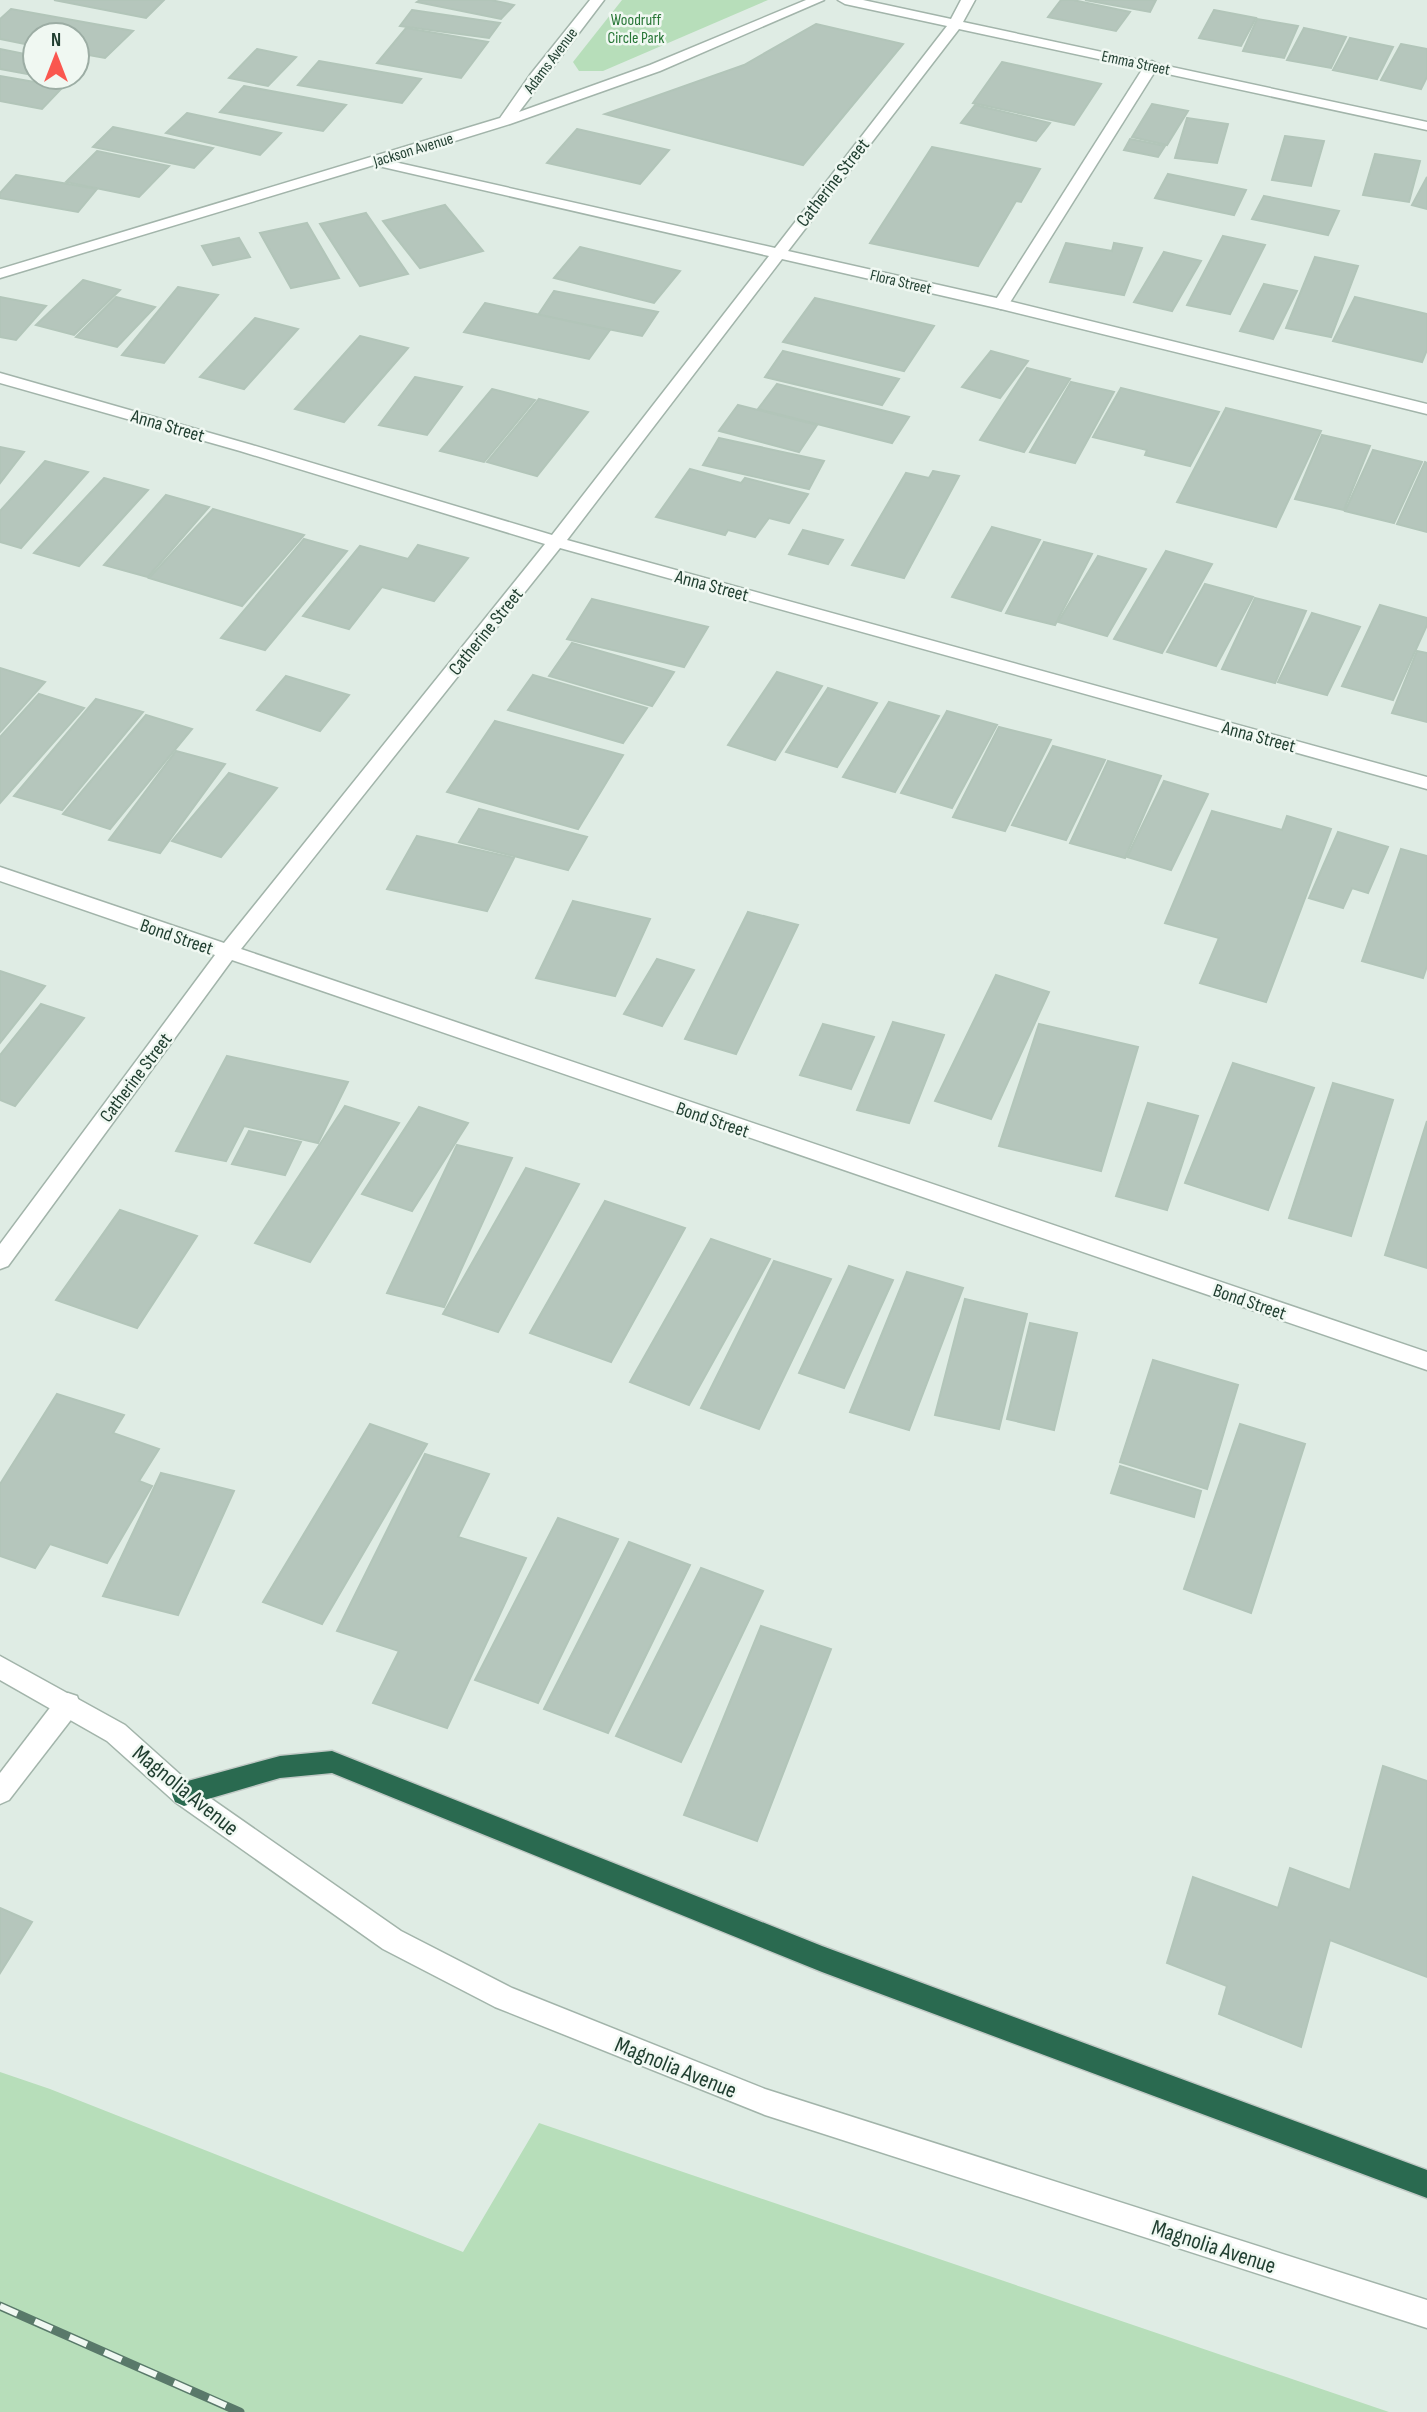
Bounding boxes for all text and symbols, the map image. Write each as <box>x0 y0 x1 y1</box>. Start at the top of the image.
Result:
park label: Woodruff Circle Park <box>608 11 664 48</box>
north arrow <box>21 21 91 91</box>
street label: Adams Avenue <box>520 24 582 98</box>
text: N <box>51 29 61 52</box>
street label: Emma Street <box>1100 47 1172 80</box>
street label: Jackson Avenue <box>370 129 456 172</box>
street label: Catherine Street <box>792 134 875 232</box>
street label: Flora Street <box>868 266 933 299</box>
street label: Anna Street <box>127 405 207 448</box>
street label: Anna Street <box>671 565 751 607</box>
street label: Catherine Street <box>444 583 528 680</box>
street label: Anna Street <box>1218 716 1298 758</box>
street label: Bond Street <box>137 914 216 961</box>
street label: Catherine Street <box>95 1029 177 1127</box>
street label: Bond Street <box>673 1097 752 1144</box>
street label: Bond Street <box>1210 1279 1289 1326</box>
street label: Magnolia Avenue <box>126 1739 244 1842</box>
street label: Magnolia Avenue <box>611 2031 741 2105</box>
street label: Magnolia Avenue <box>1148 2214 1279 2280</box>

